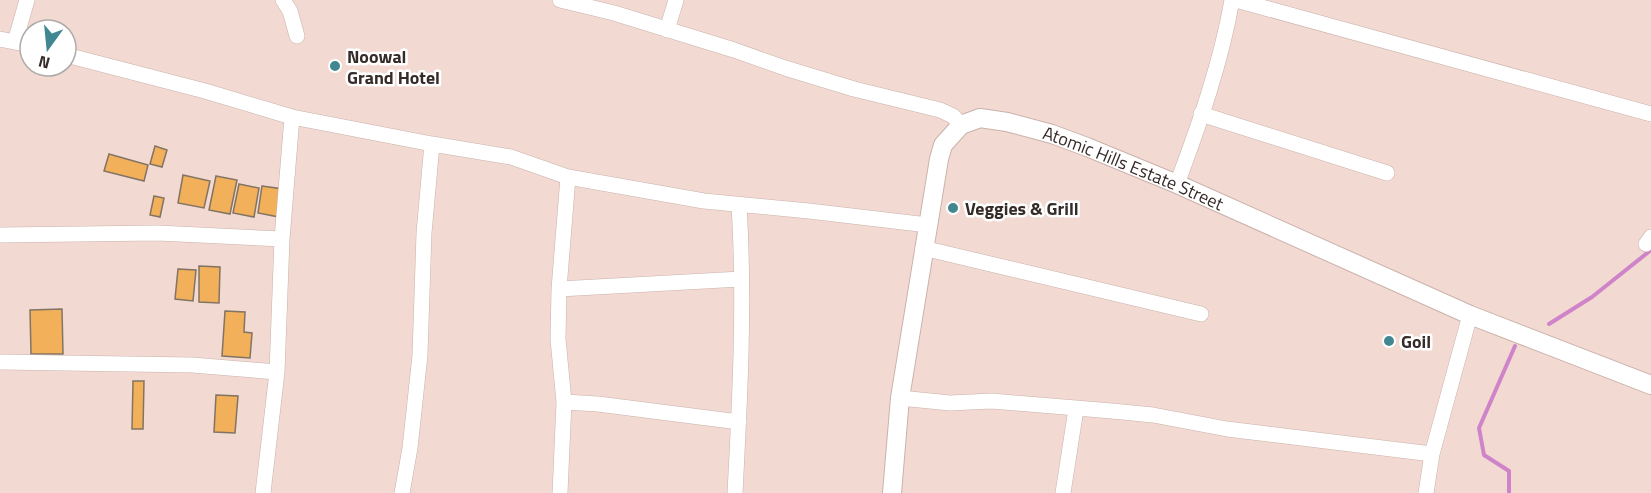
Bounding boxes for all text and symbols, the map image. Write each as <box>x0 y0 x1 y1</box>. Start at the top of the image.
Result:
north arrow <box>18 18 78 78</box>
place label: Noowal Grand Hotel <box>347 43 440 91</box>
text: N <box>36 49 53 76</box>
marker: Noowal Grand Hotel <box>328 59 342 73</box>
street label: Atomic Hills Estate Street <box>1040 119 1229 217</box>
place label: Veggies & Grill <box>965 195 1079 222</box>
marker: Veggies & Grill <box>946 201 960 215</box>
place label: Goil <box>1401 328 1431 355</box>
marker: Goil <box>1382 334 1396 348</box>

